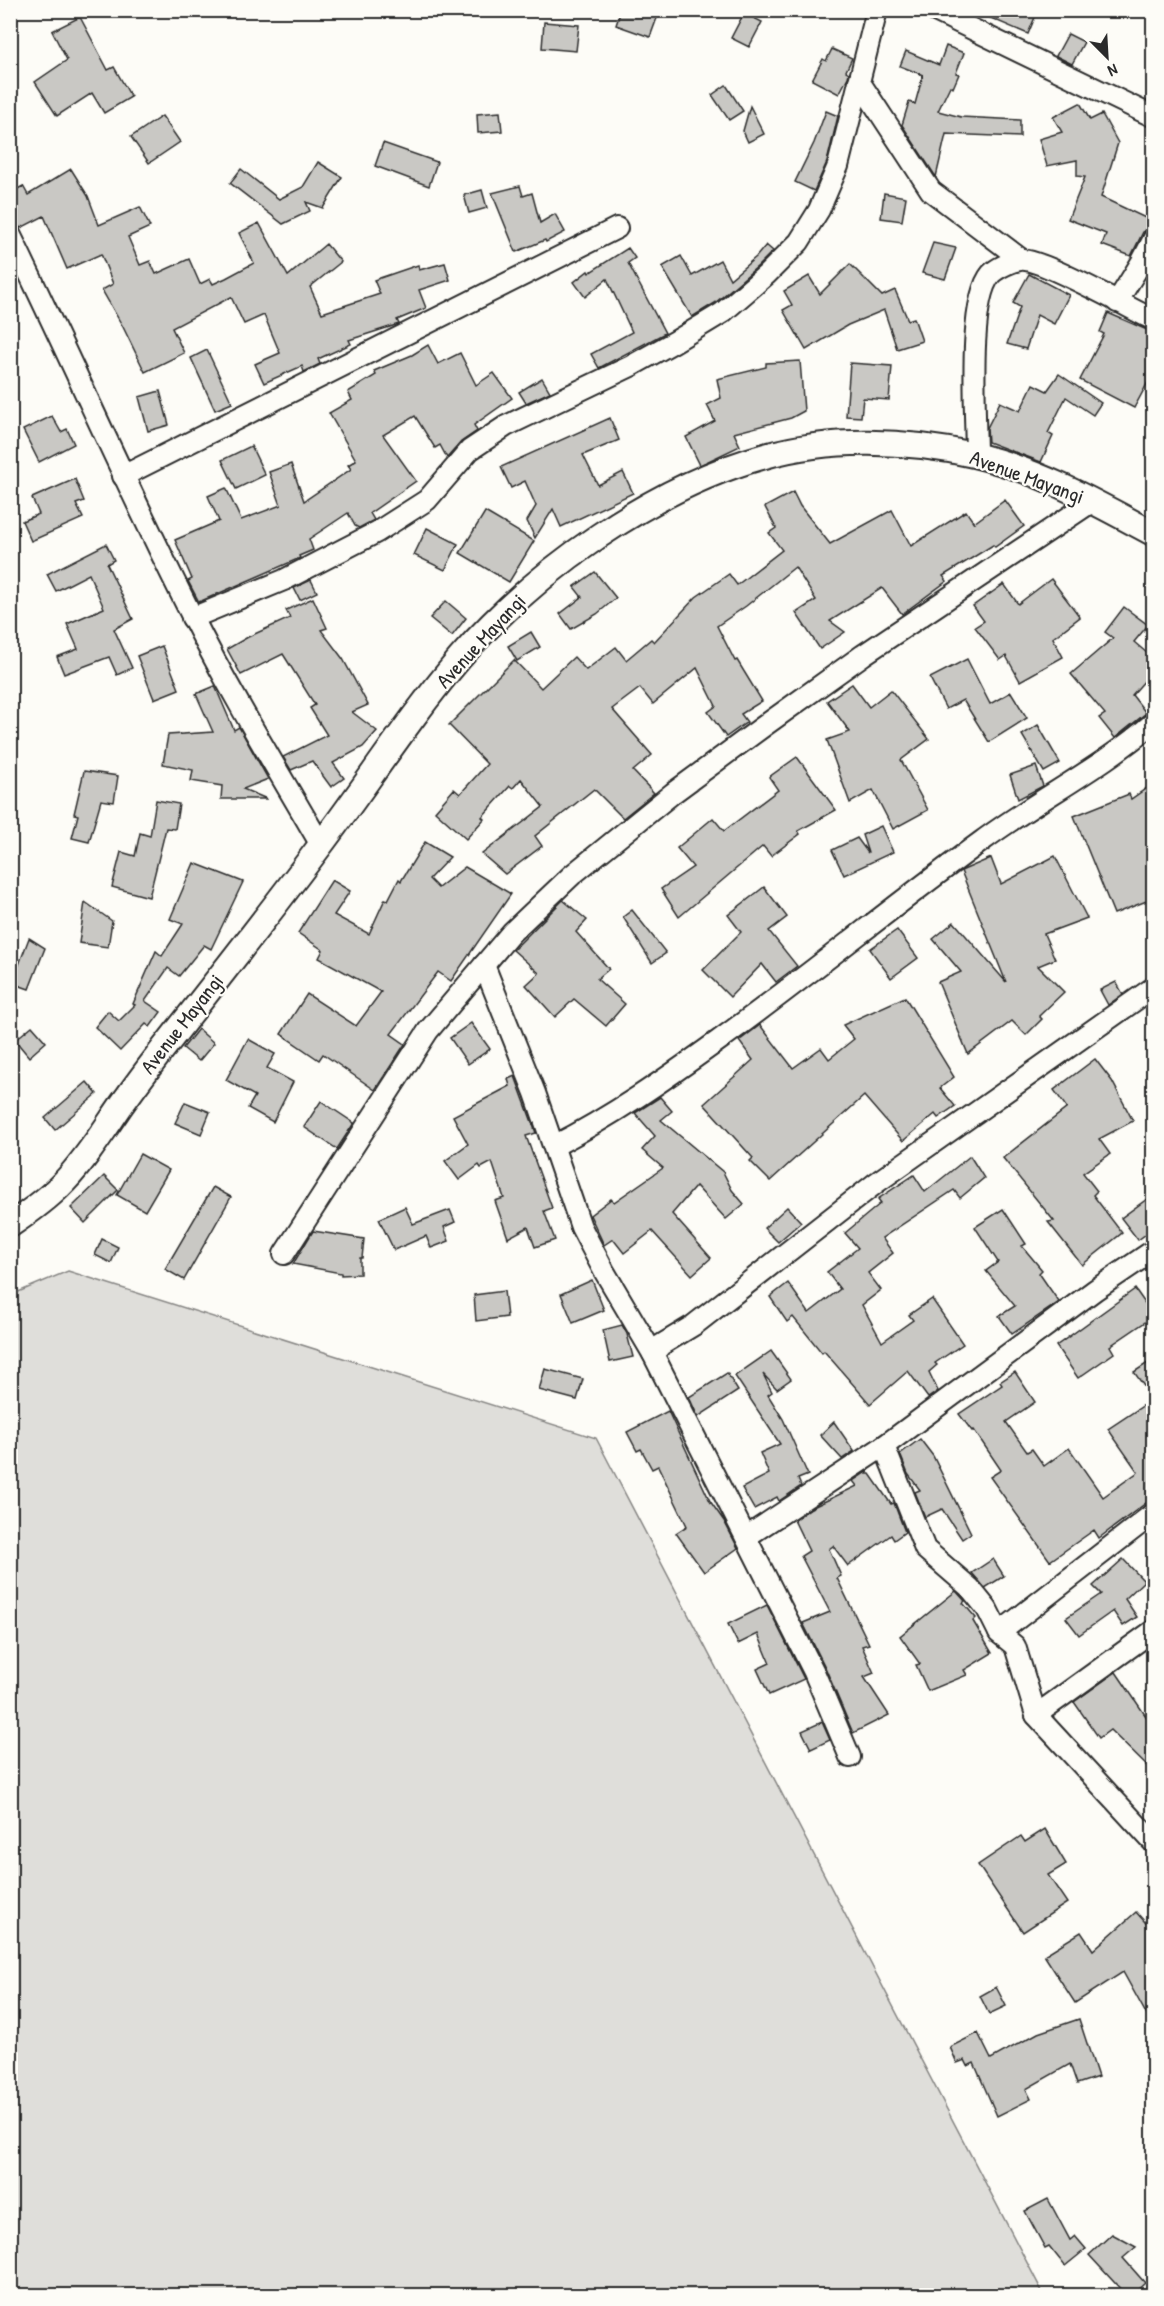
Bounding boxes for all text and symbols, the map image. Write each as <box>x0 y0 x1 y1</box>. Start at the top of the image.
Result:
north arrow <box>1077 27 1137 87</box>
text: N <box>1104 59 1121 83</box>
street label: Avenue Mayangi <box>966 442 1088 511</box>
street label: Avenue Mayangi <box>429 587 532 694</box>
street label: Avenue Mayangi <box>133 968 230 1080</box>

